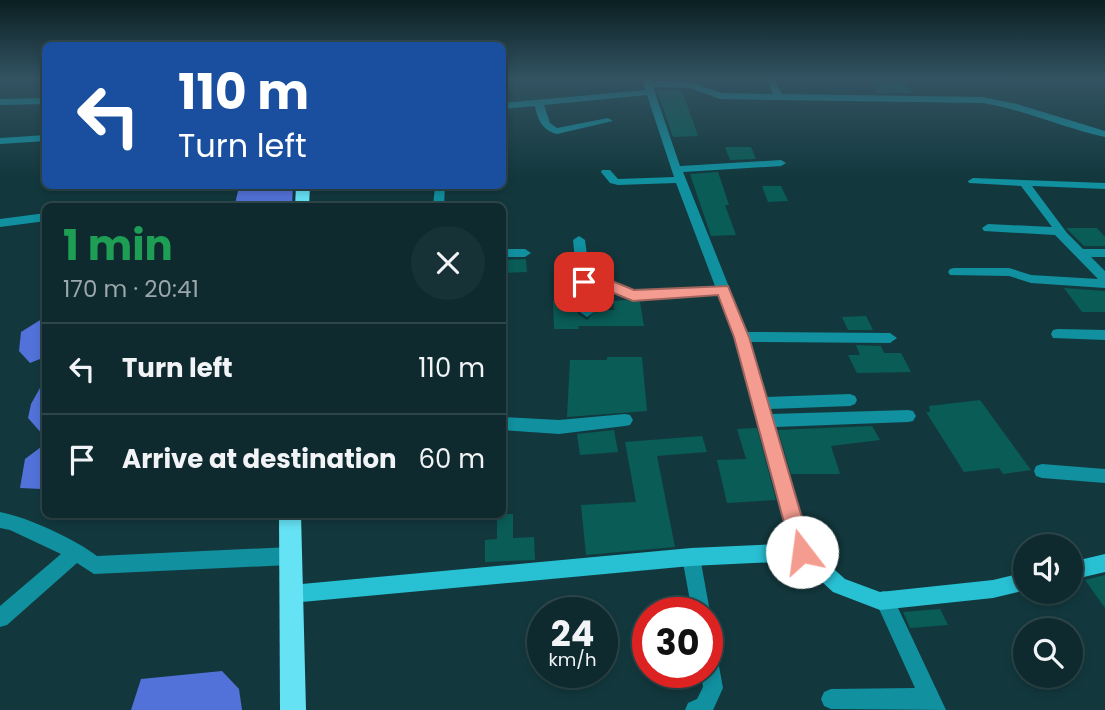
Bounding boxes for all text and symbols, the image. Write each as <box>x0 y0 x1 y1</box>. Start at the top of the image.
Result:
text: 110 m <box>178 58 309 126</box>
icon: left <box>63 70 154 161</box>
text: Turn left <box>178 123 307 168</box>
text: 1 min <box>63 216 173 275</box>
button: close <box>411 226 485 300</box>
pin <box>554 252 614 312</box>
icon: arrive <box>565 263 603 301</box>
text: 170 m · 20:41 <box>63 273 199 305</box>
icon: left <box>63 350 101 388</box>
text: Turn left <box>122 350 233 386</box>
text: 110 m <box>418 350 485 386</box>
icon: arrive <box>63 441 101 479</box>
text: Arrive at destination <box>122 441 397 477</box>
text: 60 m <box>418 441 485 477</box>
position arrow <box>765 515 839 589</box>
map controls <box>1013 534 1083 688</box>
button: sound <box>1013 534 1083 604</box>
speed limit sign: 30 <box>632 597 723 688</box>
text: 24 <box>551 609 594 658</box>
button: search <box>1013 618 1083 688</box>
text: km/h <box>549 647 596 672</box>

